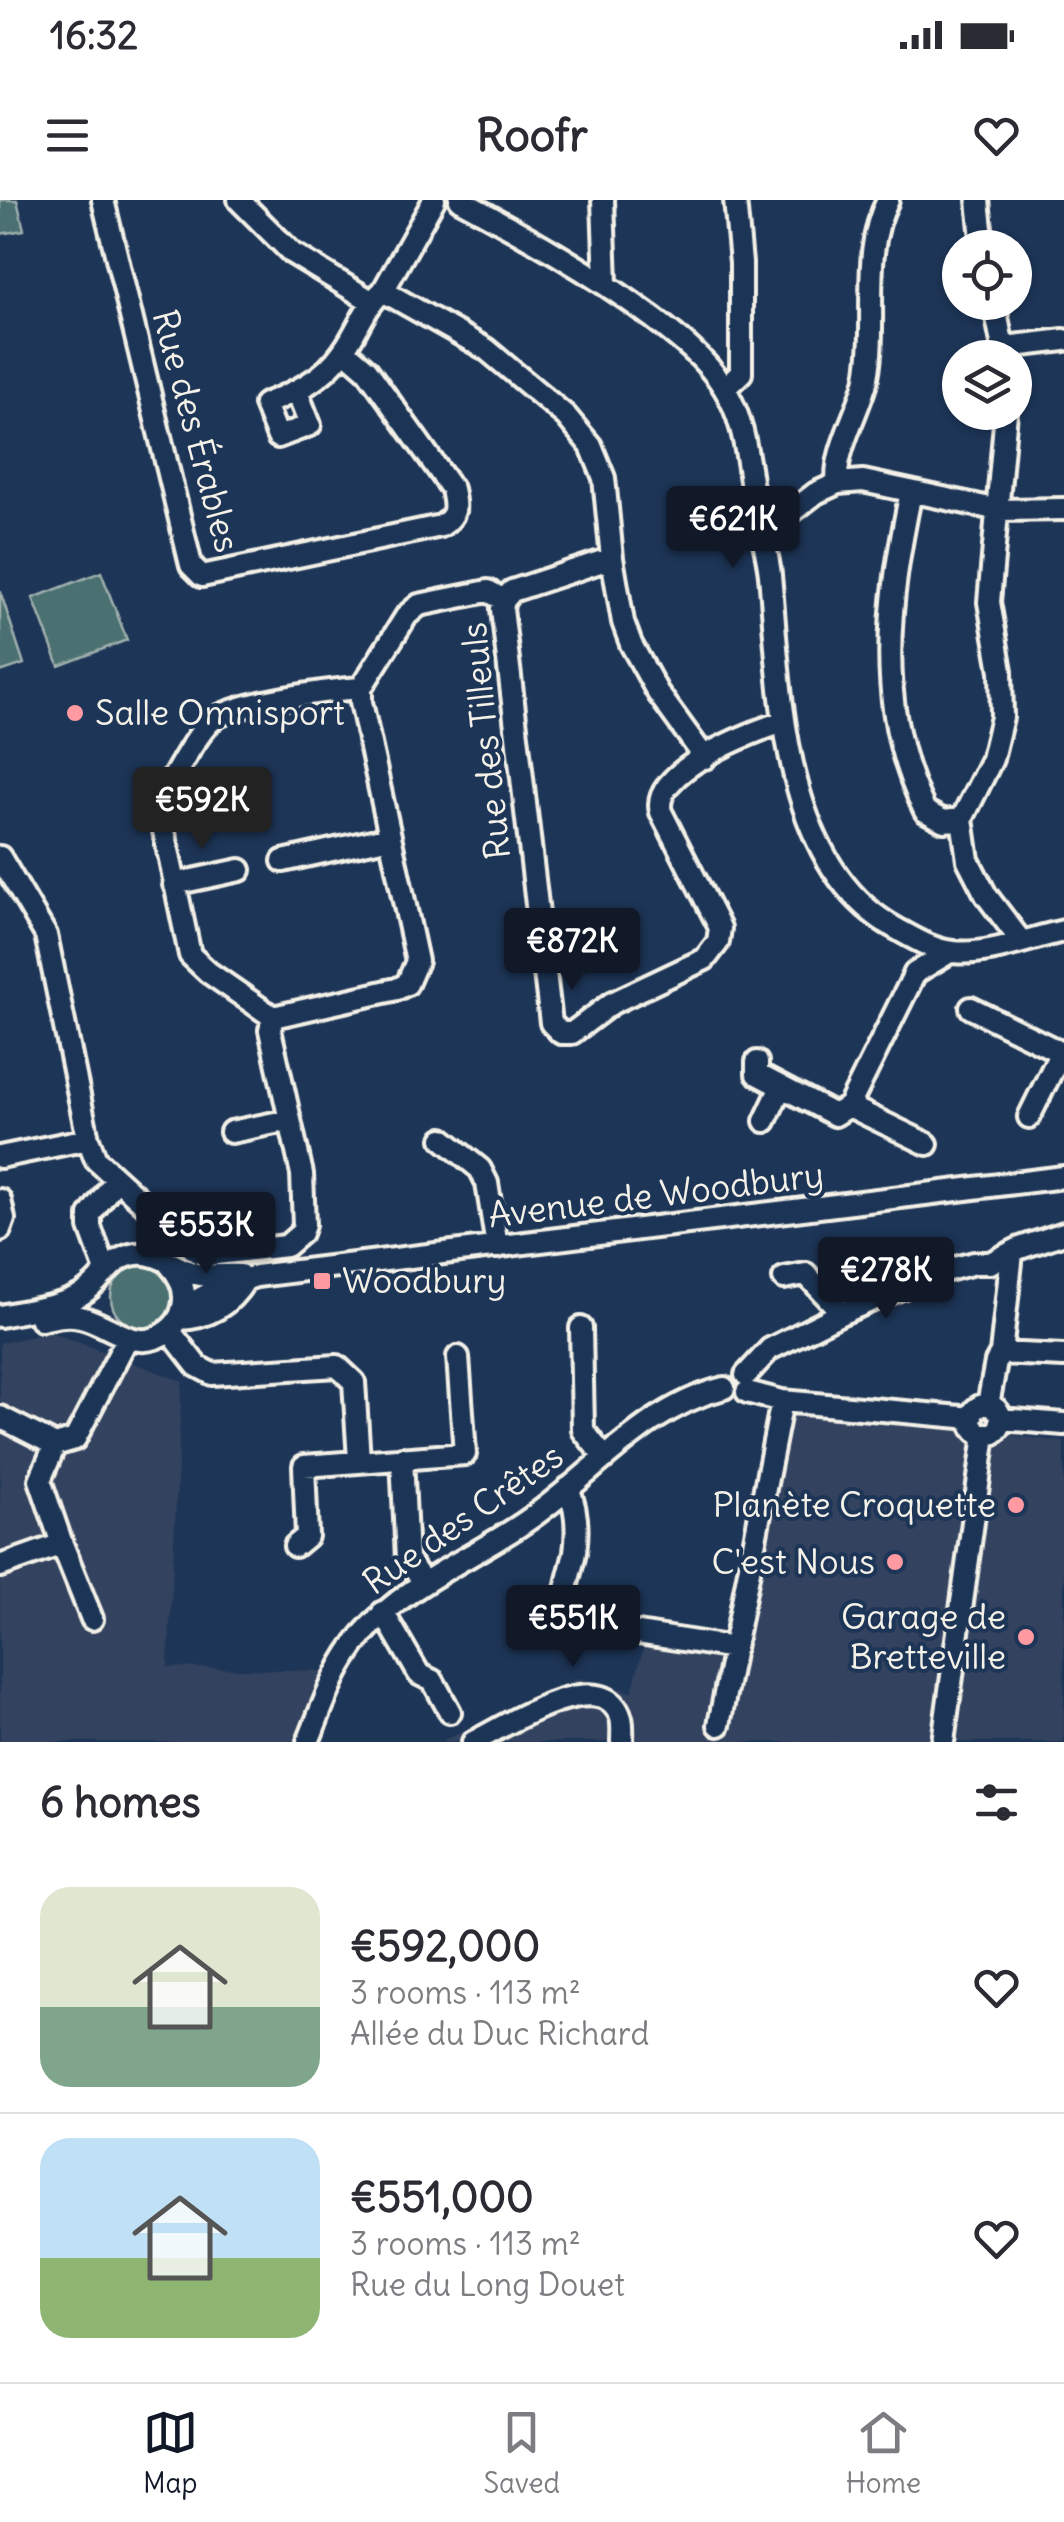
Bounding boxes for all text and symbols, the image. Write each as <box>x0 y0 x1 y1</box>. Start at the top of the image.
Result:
text: 16:32 <box>50 12 138 59</box>
text: Roofr <box>476 107 588 163</box>
icon: menu <box>40 108 95 163</box>
icon: heart <box>969 108 1024 163</box>
map controls <box>942 230 1032 430</box>
button: locate <box>942 230 1032 320</box>
street label: Rue des Érables <box>143 305 250 557</box>
button: layers <box>942 340 1032 430</box>
pin: €621K <box>663 486 803 571</box>
text: €621K <box>688 498 778 539</box>
street label: Rue des Tilleuls <box>451 620 519 862</box>
place label: Salle Omnisport <box>95 690 345 734</box>
marker: Salle Omnisport <box>64 702 86 724</box>
pin: €592K <box>132 767 272 852</box>
text: €592K <box>155 779 249 820</box>
pin: €872K <box>502 908 642 993</box>
text: €872K <box>526 920 618 961</box>
street label: Avenue de Woodbury <box>486 1152 826 1236</box>
pin: €553K <box>136 1192 276 1277</box>
text: €553K <box>158 1204 254 1245</box>
pin: €278K <box>816 1237 956 1322</box>
text: €278K <box>840 1249 932 1290</box>
place label: Woodbury <box>342 1258 506 1302</box>
marker: Woodbury <box>311 1270 333 1292</box>
street label: Rue des Crêtes <box>354 1433 571 1603</box>
place label: Planète Croquette <box>712 1482 996 1526</box>
marker: Planète Croquette <box>1005 1494 1027 1516</box>
place label: C'est Nous <box>711 1539 875 1583</box>
marker: C'est Nous <box>884 1551 906 1573</box>
pin: €551K <box>503 1585 643 1670</box>
place label: Garage de Bretteville <box>841 1594 1006 1678</box>
text: €551K <box>528 1597 618 1638</box>
marker: Garage de Bretteville <box>1015 1626 1037 1648</box>
icon: filters <box>969 1775 1024 1830</box>
text: 6 homes <box>40 1776 201 1828</box>
text: €592,000 <box>350 1920 540 1972</box>
icon: home <box>120 1927 240 2047</box>
icon: heart <box>969 1960 1024 2015</box>
text: 3 rooms · 113 m² <box>350 1972 581 2013</box>
text: Allée du Duc Richard <box>350 2013 649 2054</box>
text: €551,000 <box>350 2171 534 2223</box>
icon: home <box>120 2178 240 2298</box>
icon: heart <box>969 2211 1024 2266</box>
text: 3 rooms · 113 m² <box>350 2223 581 2264</box>
text: Rue du Long Douet <box>350 2264 625 2305</box>
tab: Map <box>143 2405 198 2501</box>
tab: Saved <box>483 2405 560 2501</box>
tab: Home <box>846 2405 921 2501</box>

